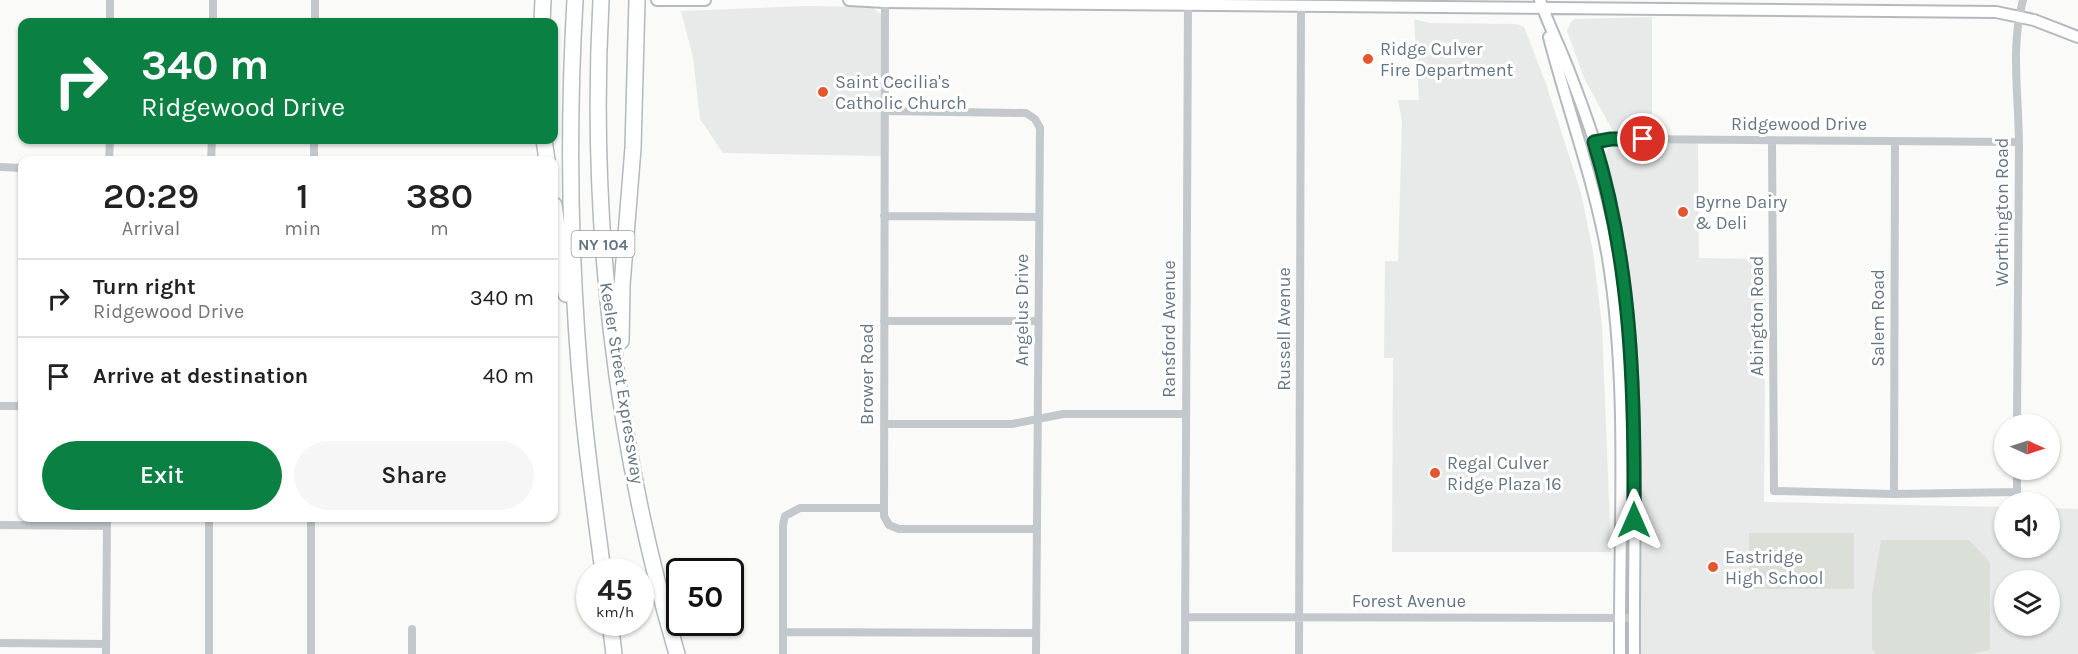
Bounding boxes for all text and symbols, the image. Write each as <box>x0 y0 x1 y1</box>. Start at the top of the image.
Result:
place label: Ridge Culver Fire Department <box>1380 38 1514 81</box>
text: 340 m <box>141 40 269 90</box>
icon: right <box>42 42 120 120</box>
marker: Ridge Culver Fire Department <box>1361 52 1375 66</box>
place label: Saint Cecilia's Catholic Church <box>835 71 967 114</box>
marker: Saint Cecilia's Catholic Church <box>816 85 830 99</box>
text: Ridgewood Drive <box>141 91 345 123</box>
pin <box>1617 113 1668 164</box>
street label: Ridgewood Drive <box>1731 113 1867 135</box>
icon: arrive <box>1626 122 1659 155</box>
street label: Worthington Road <box>1991 137 2013 287</box>
text: 20:29 <box>103 175 199 217</box>
text: 1 <box>296 175 309 217</box>
text: 380 <box>406 175 473 217</box>
place label: Byrne Dairy & Deli <box>1695 191 1788 234</box>
marker: Byrne Dairy & Deli <box>1676 205 1690 219</box>
text: Arrival <box>122 217 180 240</box>
text: min <box>284 217 321 240</box>
text: m <box>430 217 449 240</box>
road number: NY 104 <box>572 231 634 257</box>
street label: Angelus Drive <box>1011 254 1033 366</box>
street label: Abington Road <box>1746 256 1768 376</box>
street label: Ransford Avenue <box>1158 260 1180 398</box>
street label: Russell Avenue <box>1273 267 1295 391</box>
street label: Salem Road <box>1867 269 1889 367</box>
text: Turn right <box>93 274 196 300</box>
street label: Keeler Street Expressway <box>595 281 649 486</box>
icon: right <box>42 282 75 315</box>
text: 340 m <box>470 285 534 311</box>
text: Ridgewood Drive <box>93 300 244 323</box>
street label: Brower Road <box>856 323 878 425</box>
icon: arrive <box>42 360 75 393</box>
text: Arrive at destination <box>93 363 308 389</box>
text: 40 m <box>483 363 534 389</box>
north arrow <box>1994 414 2060 480</box>
map controls <box>1994 414 2060 636</box>
button: Exit <box>42 441 282 510</box>
button: Share <box>294 441 534 510</box>
place label: Regal Culver Ridge Plaza 16 <box>1447 452 1562 495</box>
marker: Regal Culver Ridge Plaza 16 <box>1428 466 1442 480</box>
position arrow <box>1602 488 1666 552</box>
button: sound <box>1994 492 2060 558</box>
place label: Eastridge High School <box>1725 546 1823 589</box>
speed limit sign: 50 <box>666 558 744 636</box>
marker: Eastridge High School <box>1706 560 1720 574</box>
button: layers <box>1994 570 2060 636</box>
text: 45 <box>597 572 633 608</box>
street label: Forest Avenue <box>1352 590 1466 612</box>
text: km/h <box>596 603 634 621</box>

